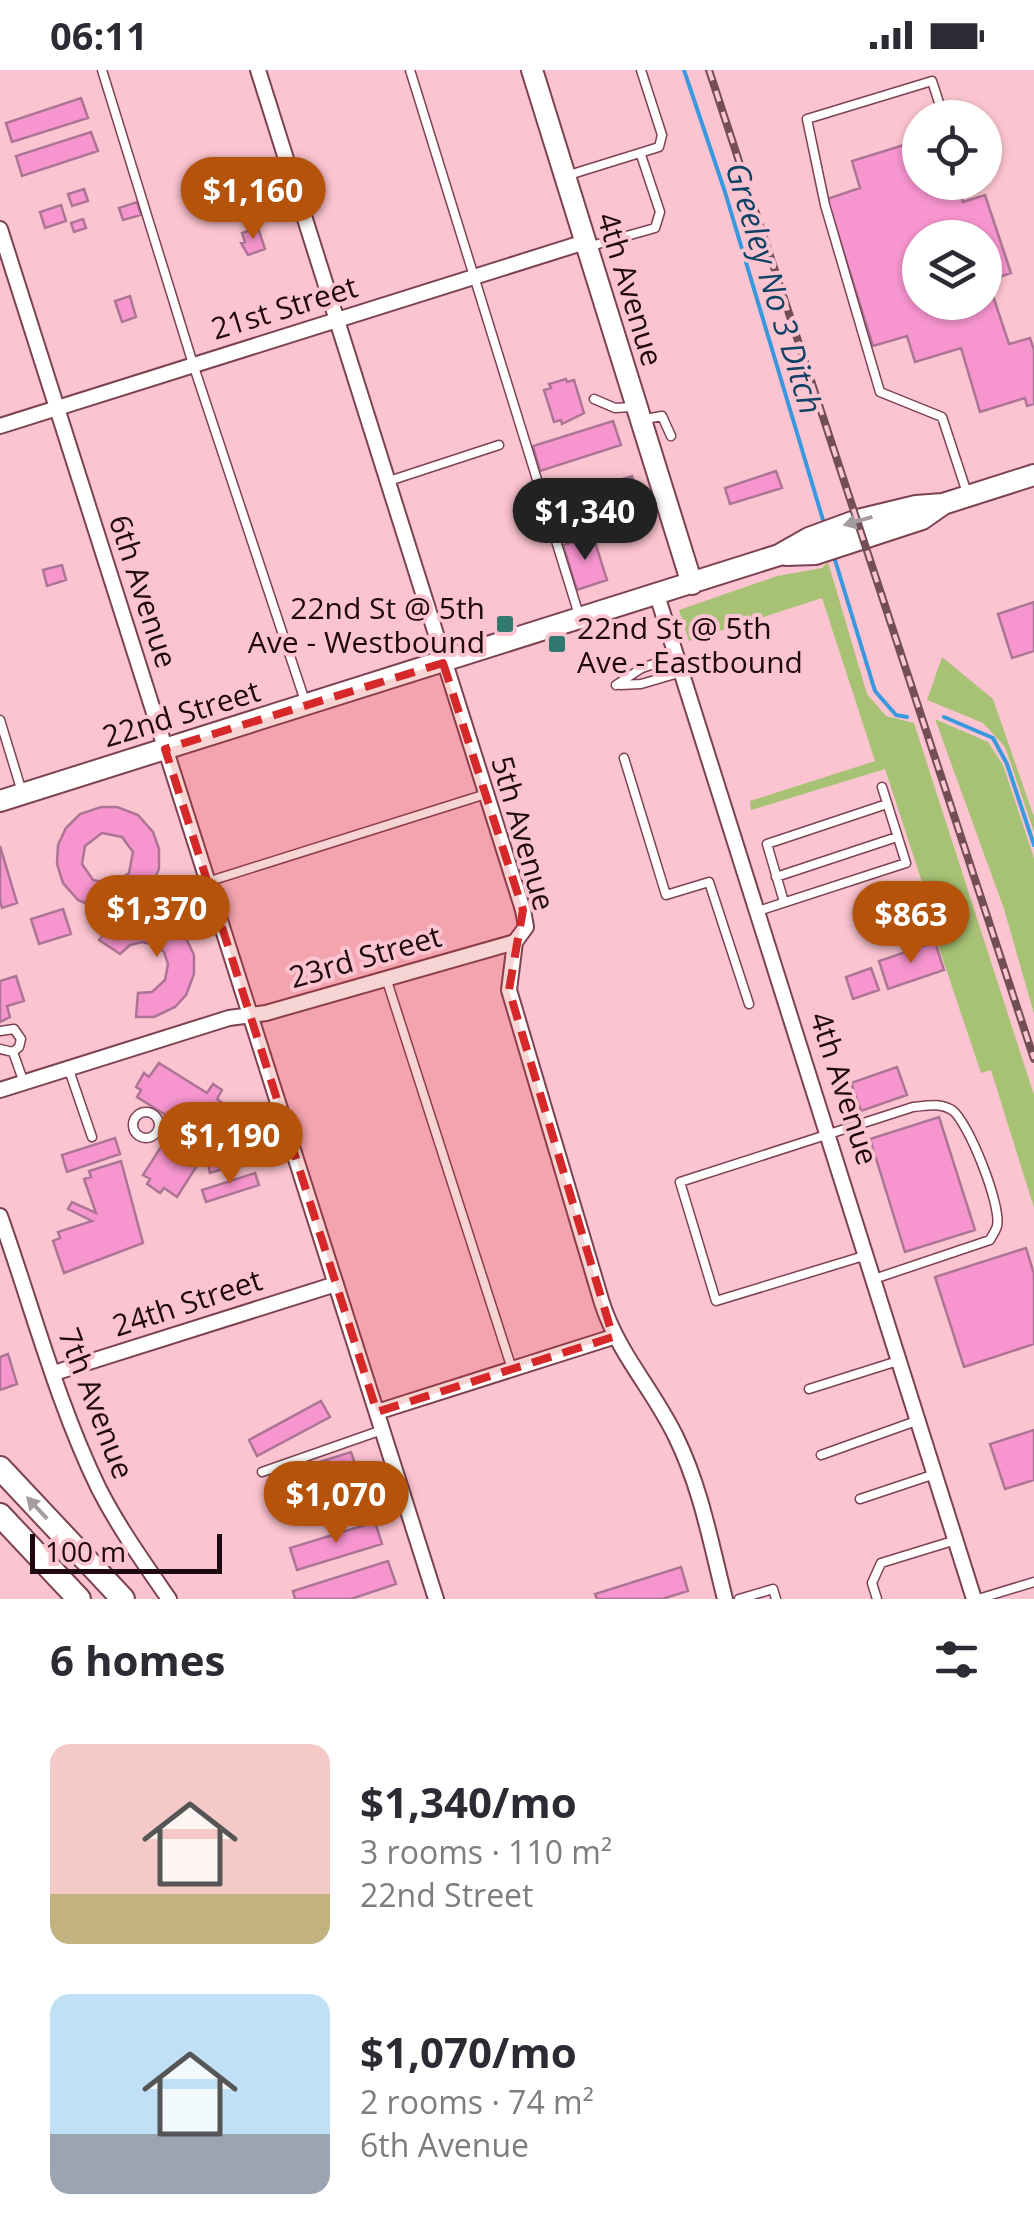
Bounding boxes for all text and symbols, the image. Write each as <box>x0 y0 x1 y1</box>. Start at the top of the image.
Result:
text: 06:11 <box>50 9 148 61</box>
map controls <box>902 100 1002 320</box>
button: locate <box>902 100 1002 200</box>
pin: $1,160 <box>172 157 334 242</box>
water label: Greeley No 3 Ditch <box>716 157 834 419</box>
text: $1,160 <box>203 168 303 211</box>
street label: 4th Avenue <box>588 207 674 371</box>
button: layers <box>902 220 1002 320</box>
street label: 21st Street <box>206 265 362 349</box>
pin: $1,340 <box>504 478 666 563</box>
text: $1,340 <box>535 489 635 532</box>
street label: 6th Avenue <box>100 509 188 673</box>
one-way arrow <box>843 514 873 529</box>
place label: 22nd St @ 5th Ave - Westbound <box>248 587 485 662</box>
place label: 22nd St @ 5th Ave - Eastbound <box>577 607 803 682</box>
marker: 22nd St @ 5th Ave - Westbound <box>494 613 516 635</box>
marker: 22nd St @ 5th Ave - Eastbound <box>546 633 568 655</box>
street label: 22nd Street <box>97 670 265 756</box>
street label: 5th Avenue <box>482 751 566 915</box>
pin: $1,370 <box>76 875 238 960</box>
pin: $863 <box>852 881 970 966</box>
text: $1,370 <box>107 886 207 929</box>
text: $863 <box>874 892 948 935</box>
street label: 23rd Street <box>284 915 446 997</box>
street label: 4th Avenue <box>801 1006 889 1170</box>
pin: $1,190 <box>149 1102 311 1187</box>
text: $1,190 <box>180 1113 280 1156</box>
street label: 24th Street <box>107 1259 267 1345</box>
street label: 7th Avenue <box>49 1322 145 1484</box>
pin: $1,070 <box>255 1461 417 1546</box>
text: $1,070 <box>286 1472 386 1515</box>
one-way arrow <box>26 1496 49 1520</box>
scale bar <box>30 1529 222 1574</box>
text: 100 m <box>45 1532 126 1570</box>
text: 6 homes <box>50 1631 225 1688</box>
icon: filters <box>929 1632 984 1687</box>
text: $1,340/mo <box>360 1773 577 1830</box>
icon: home <box>130 1784 250 1904</box>
text: 3 rooms · 110 m² <box>360 1830 612 1873</box>
text: 22nd Street <box>360 1873 533 1916</box>
text: $1,070/mo <box>360 2023 577 2080</box>
icon: home <box>130 2034 250 2154</box>
text: 2 rooms · 74 m² <box>360 2080 594 2123</box>
text: 6th Avenue <box>360 2123 529 2166</box>

